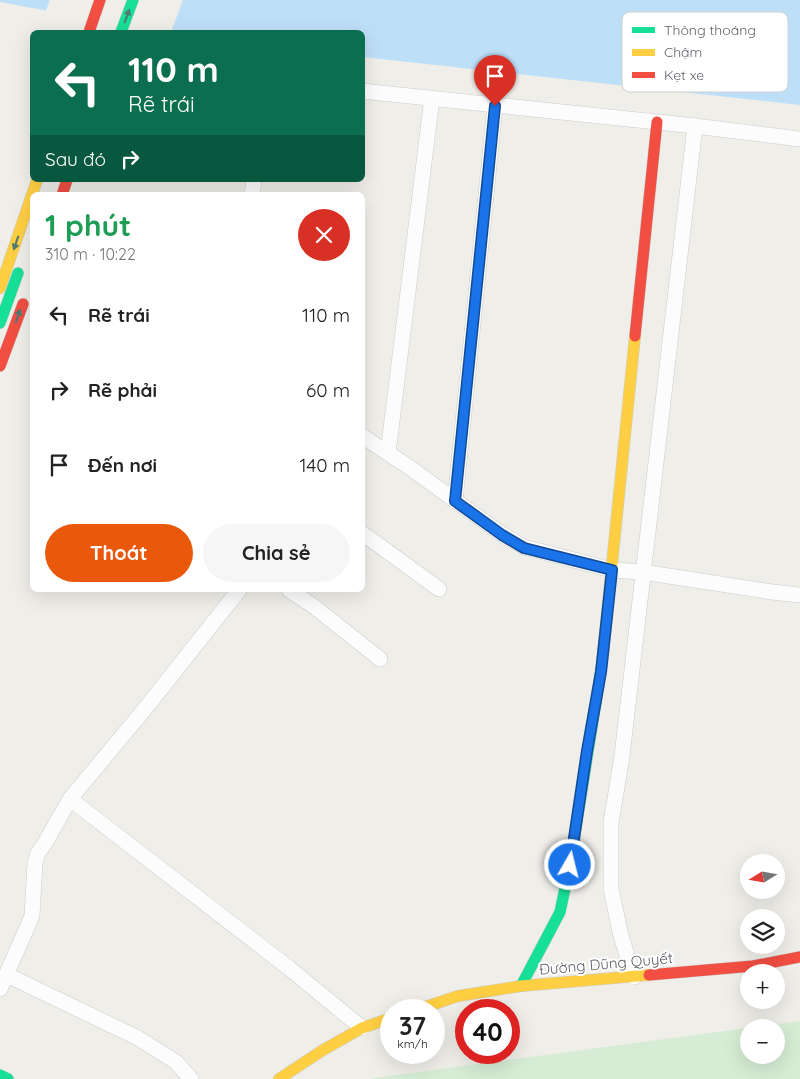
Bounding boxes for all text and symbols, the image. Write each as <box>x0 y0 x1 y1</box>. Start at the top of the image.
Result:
one-way arrow <box>123 8 131 23</box>
legend <box>622 12 788 92</box>
text: Thông thoáng <box>664 21 756 39</box>
text: Chậm <box>664 43 702 61</box>
text: 110 m <box>128 47 219 91</box>
icon: left <box>45 50 110 115</box>
pin <box>474 55 516 106</box>
icon: arrive <box>481 62 509 90</box>
text: Kẹt xe <box>664 66 704 84</box>
text: Rẽ trái <box>128 90 195 118</box>
icon: right <box>116 145 144 173</box>
text: Sau đó <box>45 147 106 171</box>
text: 1 phút <box>45 206 131 244</box>
button: close <box>298 209 350 261</box>
one-way arrow <box>12 235 19 250</box>
text: 310 m · 10:22 <box>45 244 136 264</box>
icon: left <box>45 301 73 329</box>
text: Rẽ trái <box>88 303 150 327</box>
text: 110 m <box>302 303 350 327</box>
one-way arrow <box>14 308 22 323</box>
icon: right <box>45 376 73 404</box>
text: Rẽ phải <box>88 378 157 402</box>
text: 60 m <box>306 378 350 402</box>
icon: arrive <box>45 451 73 479</box>
text: Đến nơi <box>88 453 157 477</box>
text: 140 m <box>299 453 350 477</box>
button: Thoát <box>45 524 193 582</box>
button: Chia sẻ <box>203 524 350 582</box>
position arrow <box>543 838 595 890</box>
north arrow <box>740 854 785 899</box>
map controls <box>740 854 785 1064</box>
button: layers <box>740 909 785 954</box>
street label: Đường Dũng Quyết <box>538 948 674 979</box>
button: + <box>740 964 785 1009</box>
speed limit sign: 40 <box>455 999 520 1064</box>
text: 37 <box>399 1010 426 1041</box>
button: − <box>740 1019 785 1064</box>
text: km/h <box>397 1036 428 1051</box>

